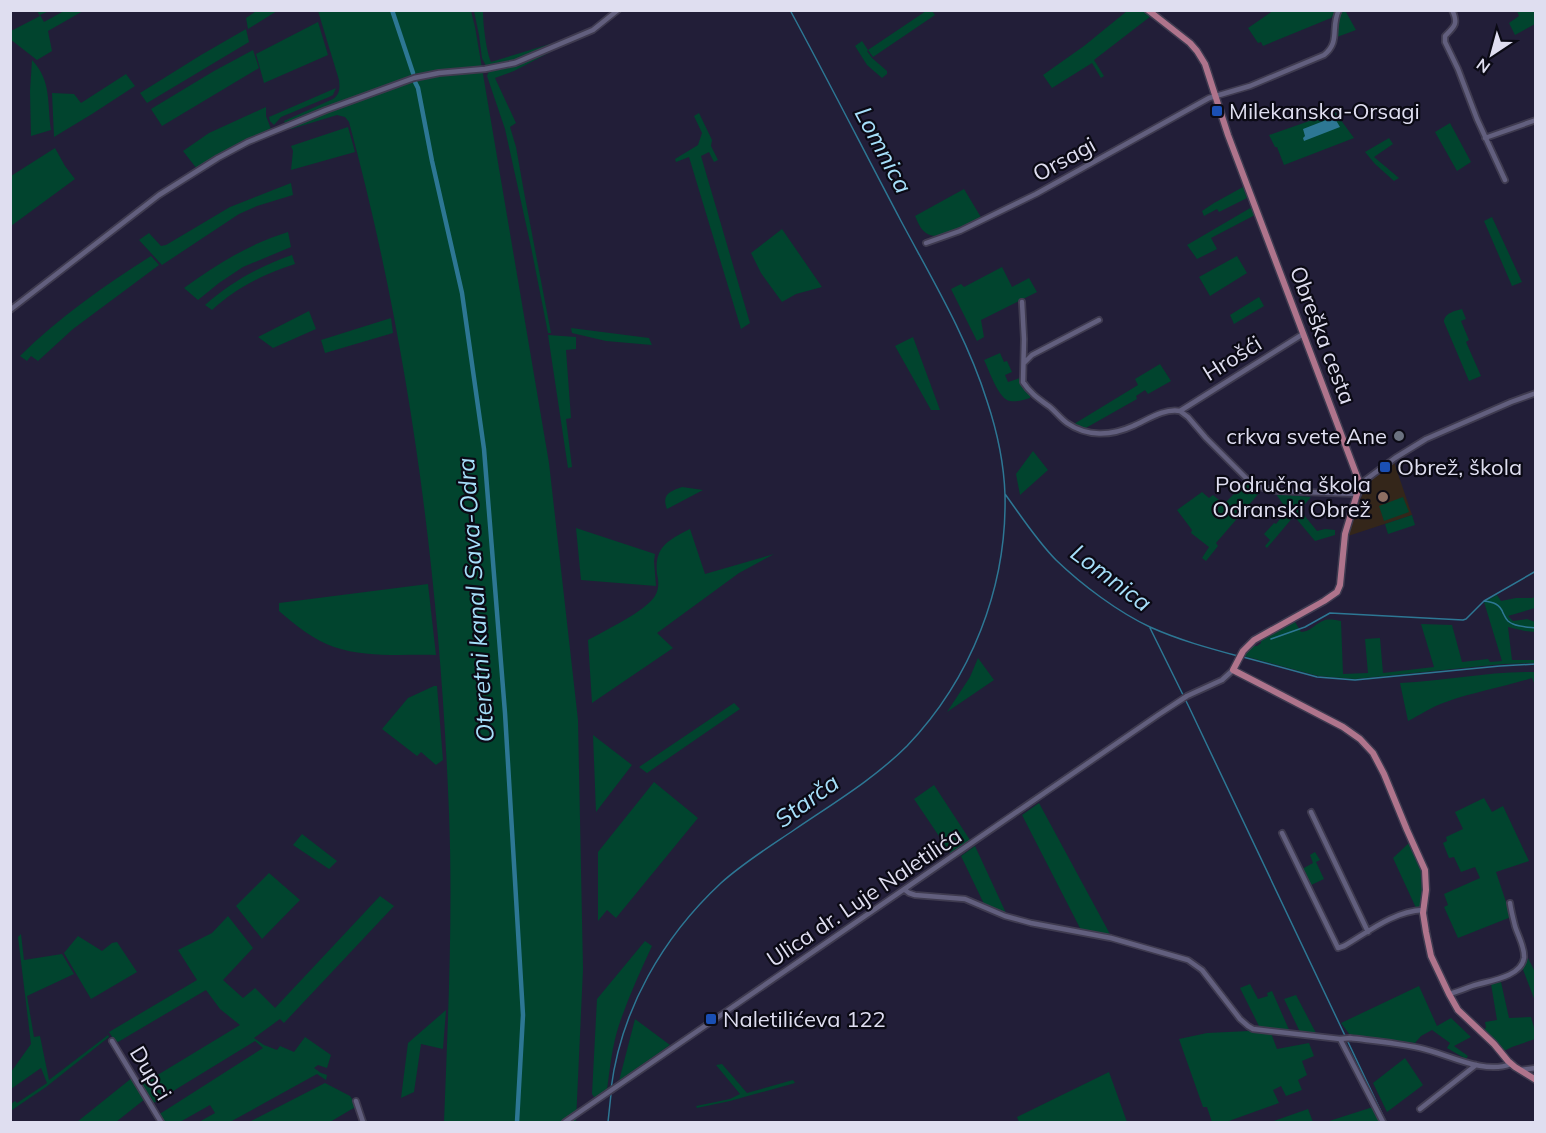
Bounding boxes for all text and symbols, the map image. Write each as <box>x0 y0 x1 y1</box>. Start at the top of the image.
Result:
north arrow <box>1462 24 1522 84</box>
text: N <box>1472 54 1494 78</box>
place label: Milekanska-Orsagi <box>1229 97 1420 125</box>
water label: Lomnica <box>849 101 919 198</box>
marker: Milekanska-Orsagi <box>1210 104 1224 118</box>
street label: Orsagi <box>1028 130 1100 188</box>
street label: Obreška cesta <box>1284 262 1362 408</box>
street label: Hrošći <box>1197 329 1267 387</box>
place label: crkva svete Ane <box>1226 422 1387 450</box>
marker: crkva svete Ane <box>1392 429 1406 443</box>
place label: Obrež, škola <box>1397 453 1522 481</box>
water label: Oteretni kanal Sava-Odra <box>450 457 500 743</box>
marker: Obrež, škola <box>1378 460 1392 474</box>
place label: Područna škola Odranski Obrež <box>1212 470 1371 523</box>
marker: Područna škola Odranski Obrež <box>1376 490 1390 504</box>
water label: Lomnica <box>1065 537 1158 617</box>
water label: Starča <box>768 767 845 834</box>
street label: Ulica dr. Luje Naletilića <box>761 821 967 973</box>
place label: Naletilićeva 122 <box>723 1005 886 1033</box>
marker: Naletilićeva 122 <box>704 1012 718 1026</box>
street label: Dupci <box>124 1041 178 1105</box>

